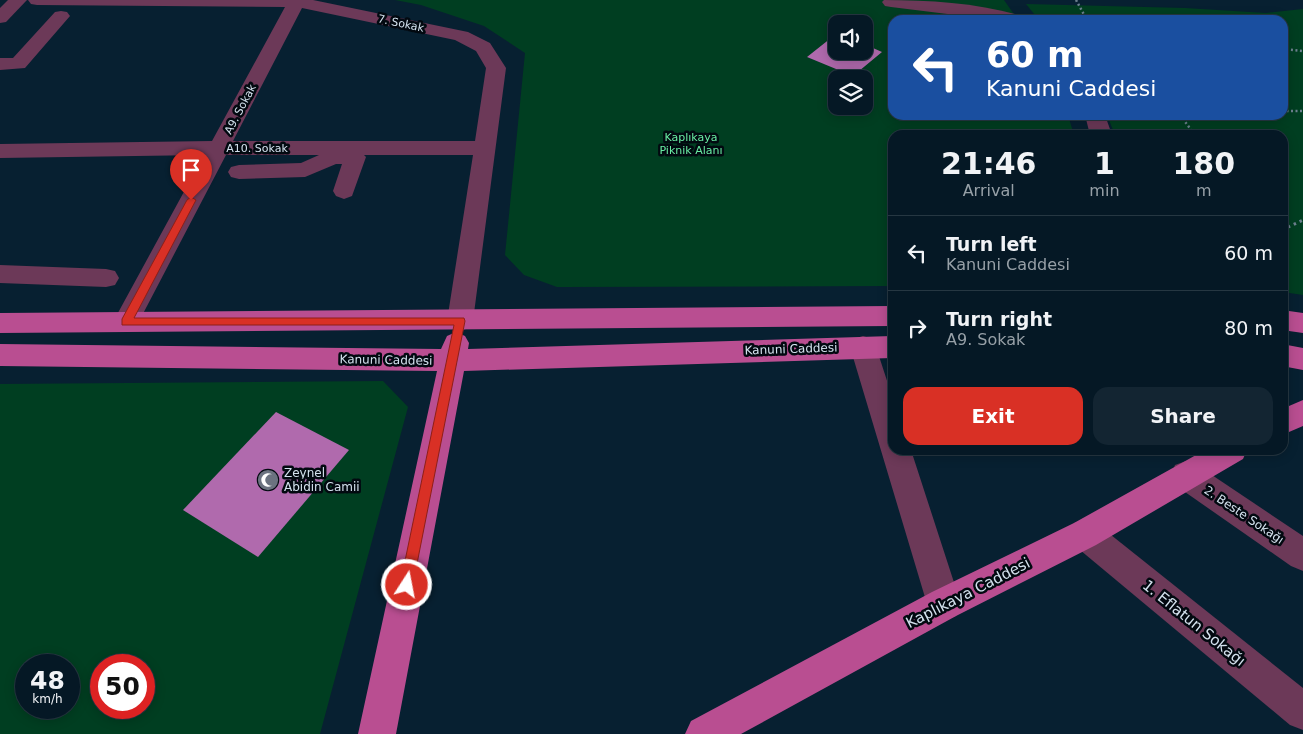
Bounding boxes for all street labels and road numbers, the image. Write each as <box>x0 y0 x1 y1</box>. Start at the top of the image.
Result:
street label: 7. Sokak <box>377 12 426 35</box>
street label: A9. Sokak <box>222 82 259 136</box>
street label: A10. Sokak <box>226 142 288 155</box>
street label: Kanuni Caddesi <box>744 340 838 358</box>
street label: Kanuni Caddesi <box>339 352 433 368</box>
street label: 2. Beste Sokağı <box>1202 483 1286 547</box>
street label: Kaplıkaya Caddesi <box>903 554 1033 632</box>
street label: 1. Eflatun Sokağı <box>1139 576 1249 670</box>

